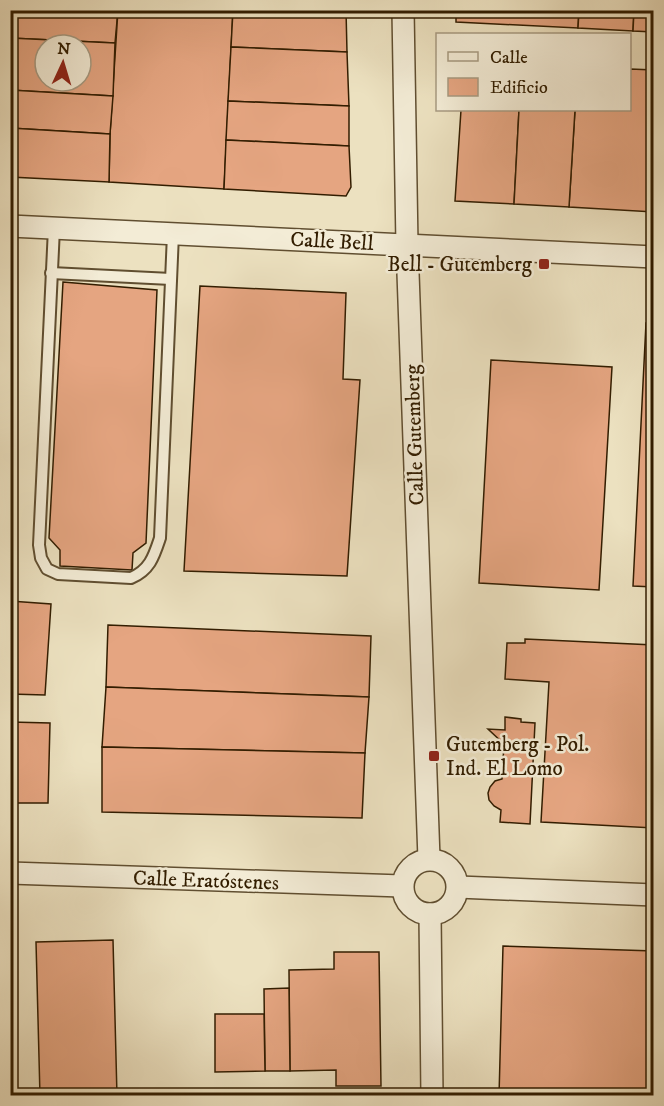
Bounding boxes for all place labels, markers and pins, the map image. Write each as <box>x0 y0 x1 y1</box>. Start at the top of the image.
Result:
place label: Bell - Gutemberg <box>387 252 533 278</box>
marker: Bell - Gutemberg <box>537 257 551 271</box>
place label: Gutemberg - Pol. Ind. El Lomo <box>446 732 589 782</box>
marker: Gutemberg - Pol. Ind. El Lomo <box>427 749 441 763</box>

